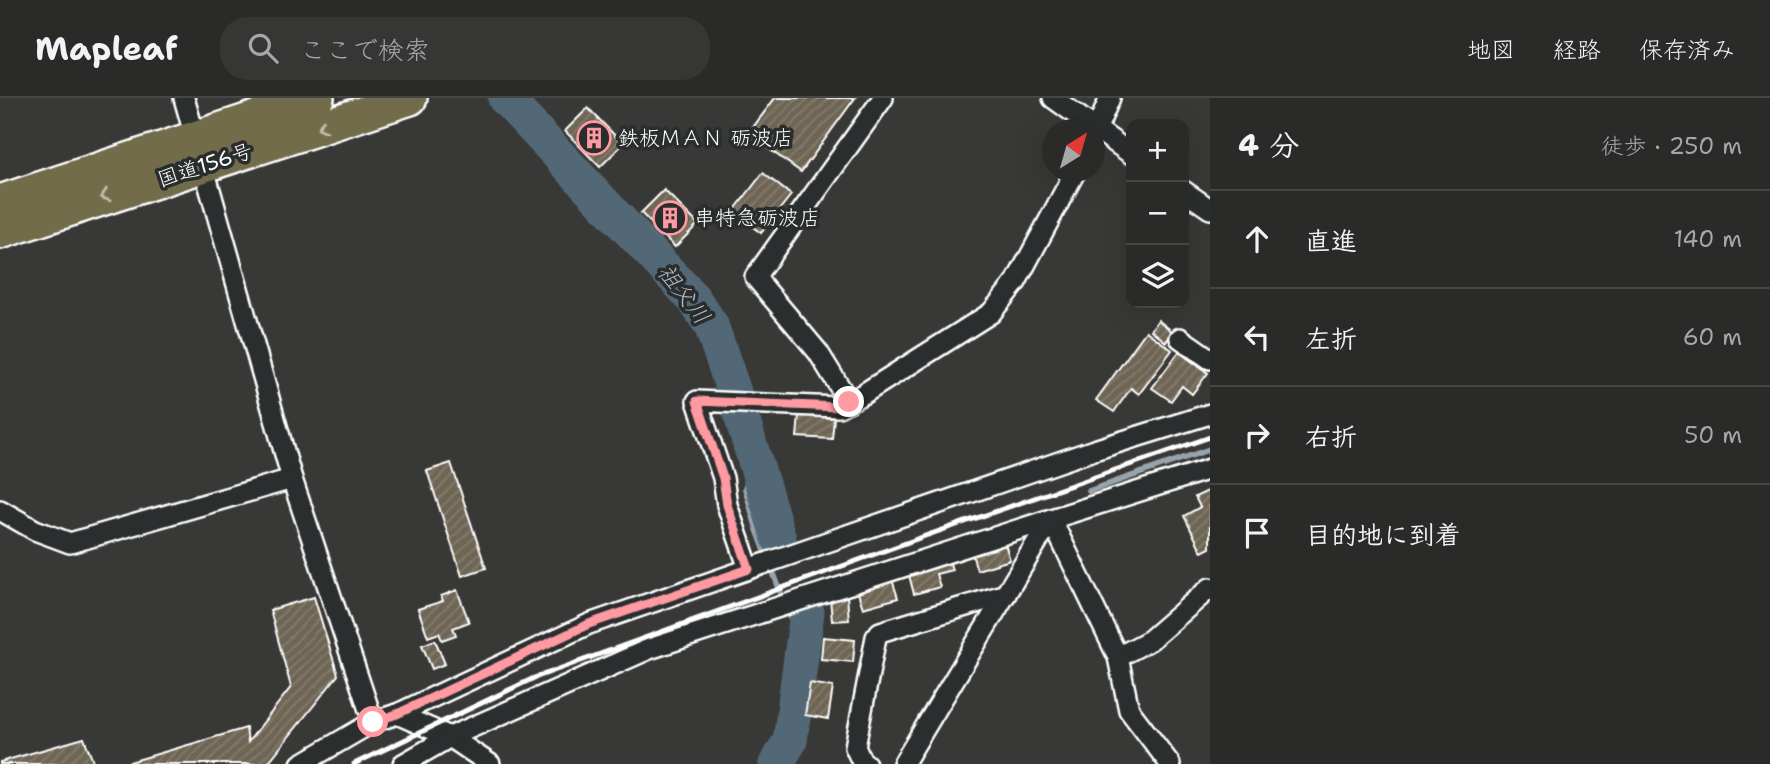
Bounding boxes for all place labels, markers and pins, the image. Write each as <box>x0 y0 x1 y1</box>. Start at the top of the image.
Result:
building icon: 鉄板ＭＡＮ 砺波店 <box>575 119 613 157</box>
place label: 鉄板ＭＡＮ 砺波店 <box>618 124 793 152</box>
building icon: 串特急砺波店 <box>651 199 689 237</box>
place label: 串特急砺波店 <box>694 204 820 232</box>

